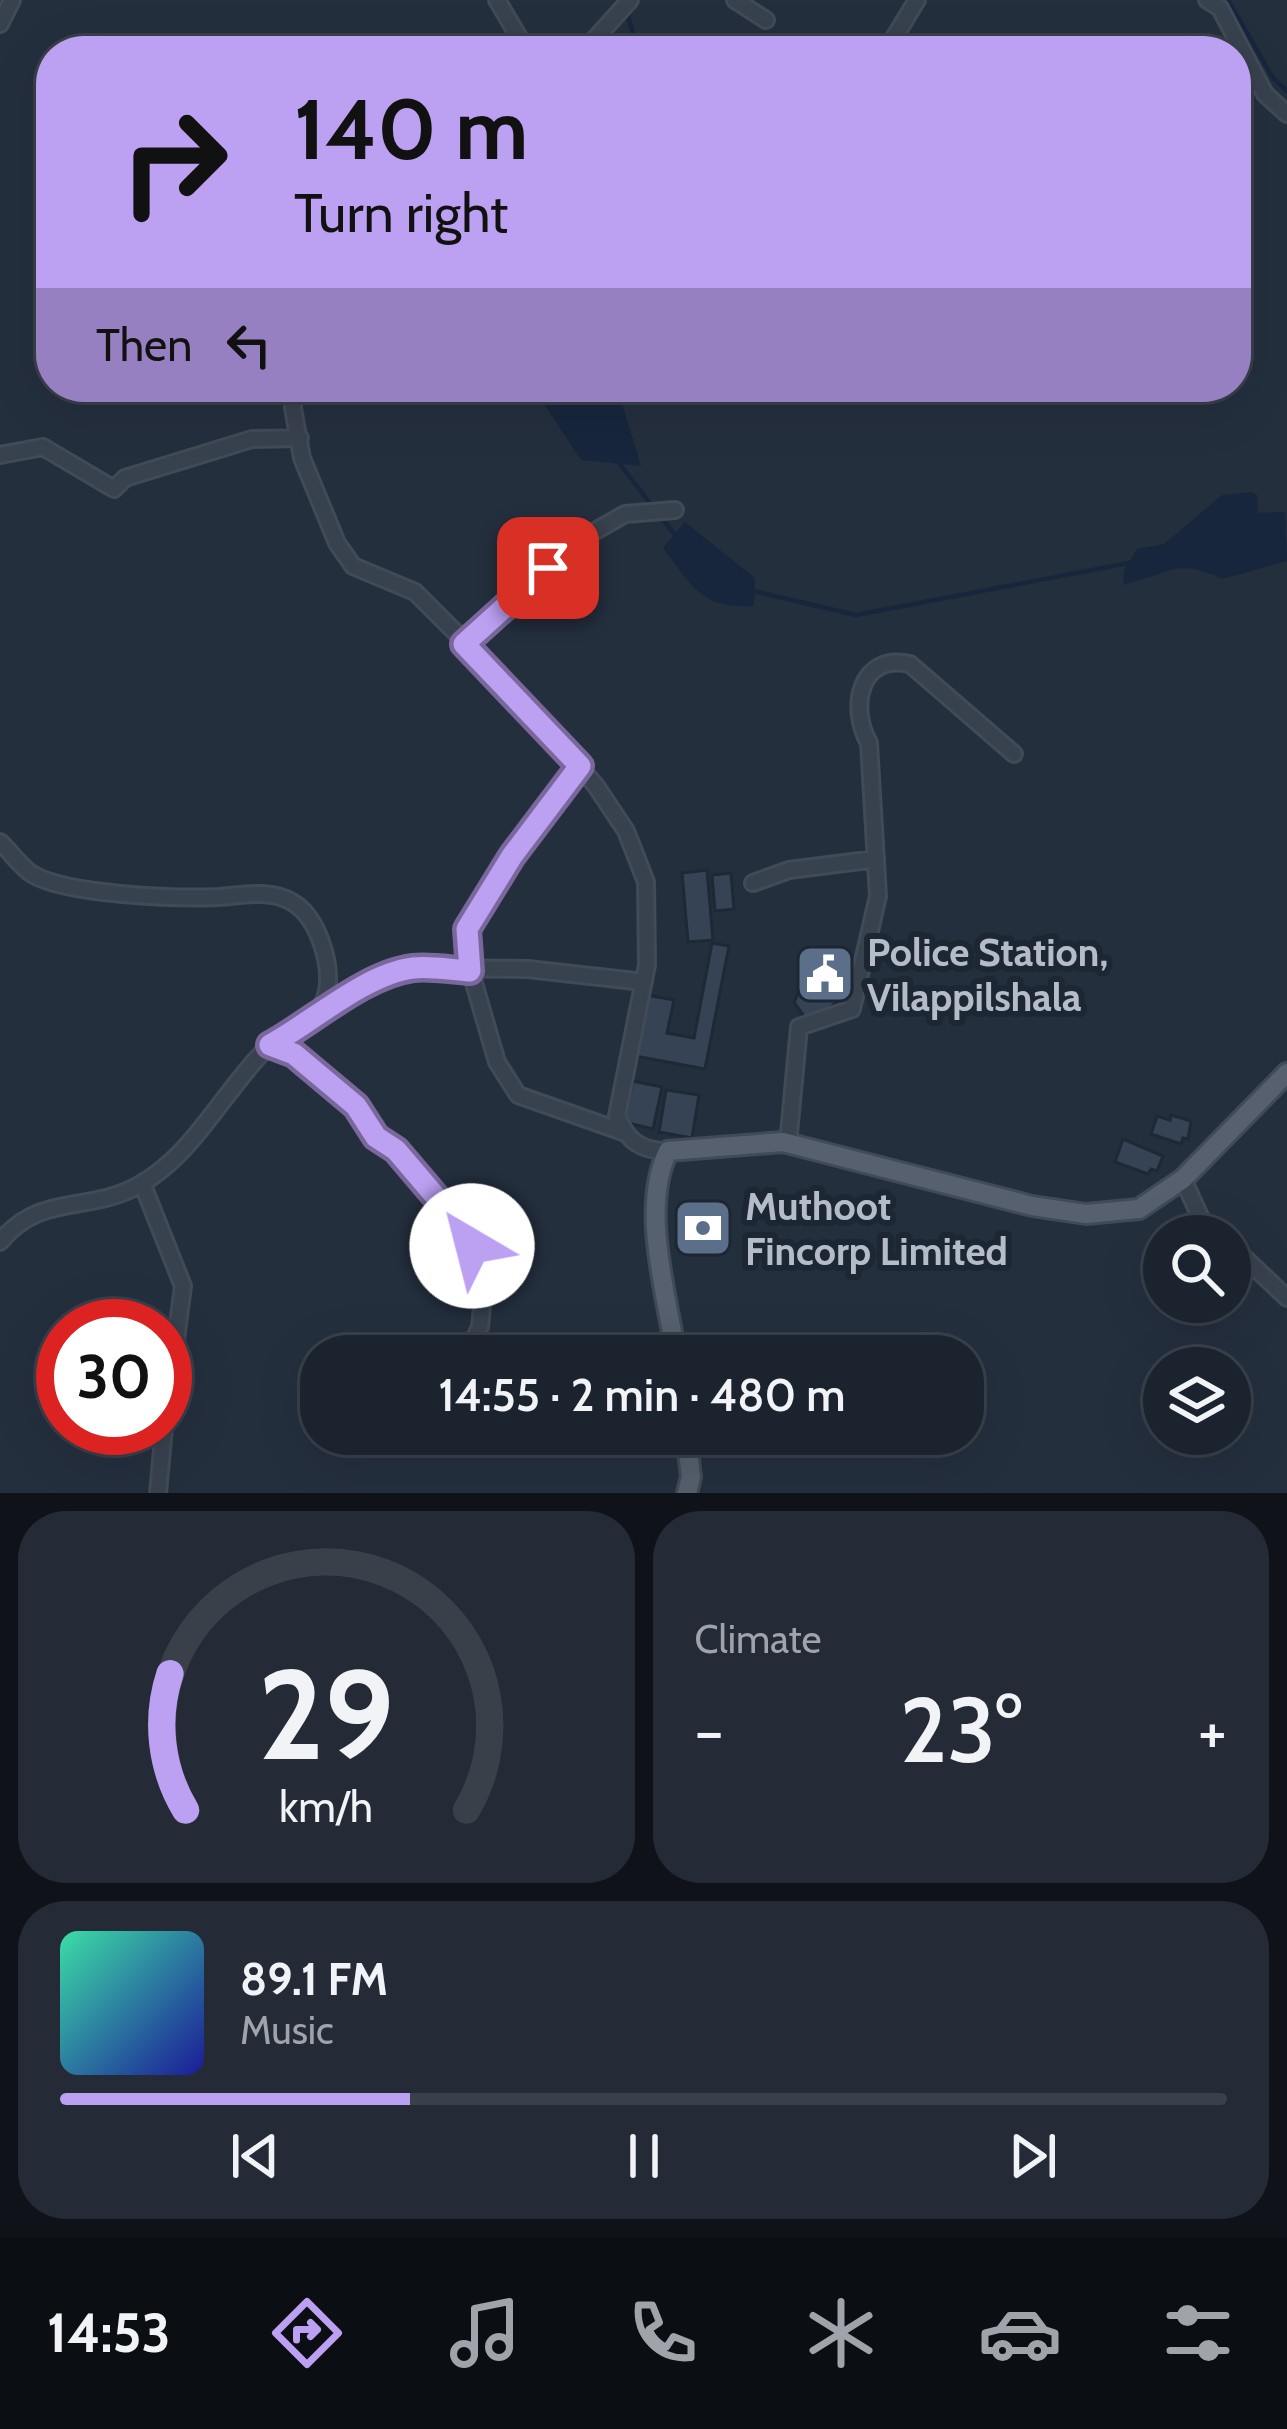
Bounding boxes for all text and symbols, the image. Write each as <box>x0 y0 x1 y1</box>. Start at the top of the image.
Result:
text: 140 m <box>294 78 528 180</box>
icon: right <box>96 84 252 240</box>
text: Turn right <box>294 180 508 246</box>
icon: left <box>216 312 282 378</box>
text: Then <box>96 318 192 372</box>
pin <box>497 517 599 619</box>
icon: arrive <box>515 535 581 601</box>
place label: Police Station, Vilappilshala <box>867 928 1108 1021</box>
public building icon: Police Station, Vilappilshala <box>794 943 856 1005</box>
place label: Muthoot Fincorp Limited <box>745 1182 1008 1275</box>
position arrow <box>409 1183 535 1309</box>
bank icon: Muthoot Fincorp Limited <box>672 1197 734 1259</box>
map controls <box>1143 1215 1251 1455</box>
button: search <box>1143 1215 1251 1323</box>
speed limit sign: 30 <box>36 1299 192 1455</box>
button: layers <box>1143 1347 1251 1455</box>
text: 14:55 · 2 min · 480 m <box>439 1368 845 1422</box>
text: Climate <box>695 1615 821 1663</box>
text: 29 <box>258 1639 394 1790</box>
text: 23° <box>900 1675 1022 1785</box>
text: − <box>695 1690 724 1771</box>
text: + <box>1198 1690 1227 1771</box>
text: km/h <box>279 1781 373 1833</box>
text: 89.1 FM <box>240 1952 388 2006</box>
text: Music <box>240 2006 334 2054</box>
icon: previous <box>222 2123 288 2189</box>
icon: pause <box>611 2123 677 2189</box>
icon: next <box>1000 2123 1066 2189</box>
icon: directions <box>265 2291 349 2375</box>
icon: music <box>443 2291 527 2375</box>
icon: phone <box>621 2291 705 2375</box>
icon: climate <box>799 2291 883 2375</box>
icon: car <box>978 2291 1062 2375</box>
icon: filters <box>1156 2291 1240 2375</box>
text: 14:53 <box>47 2300 171 2366</box>

